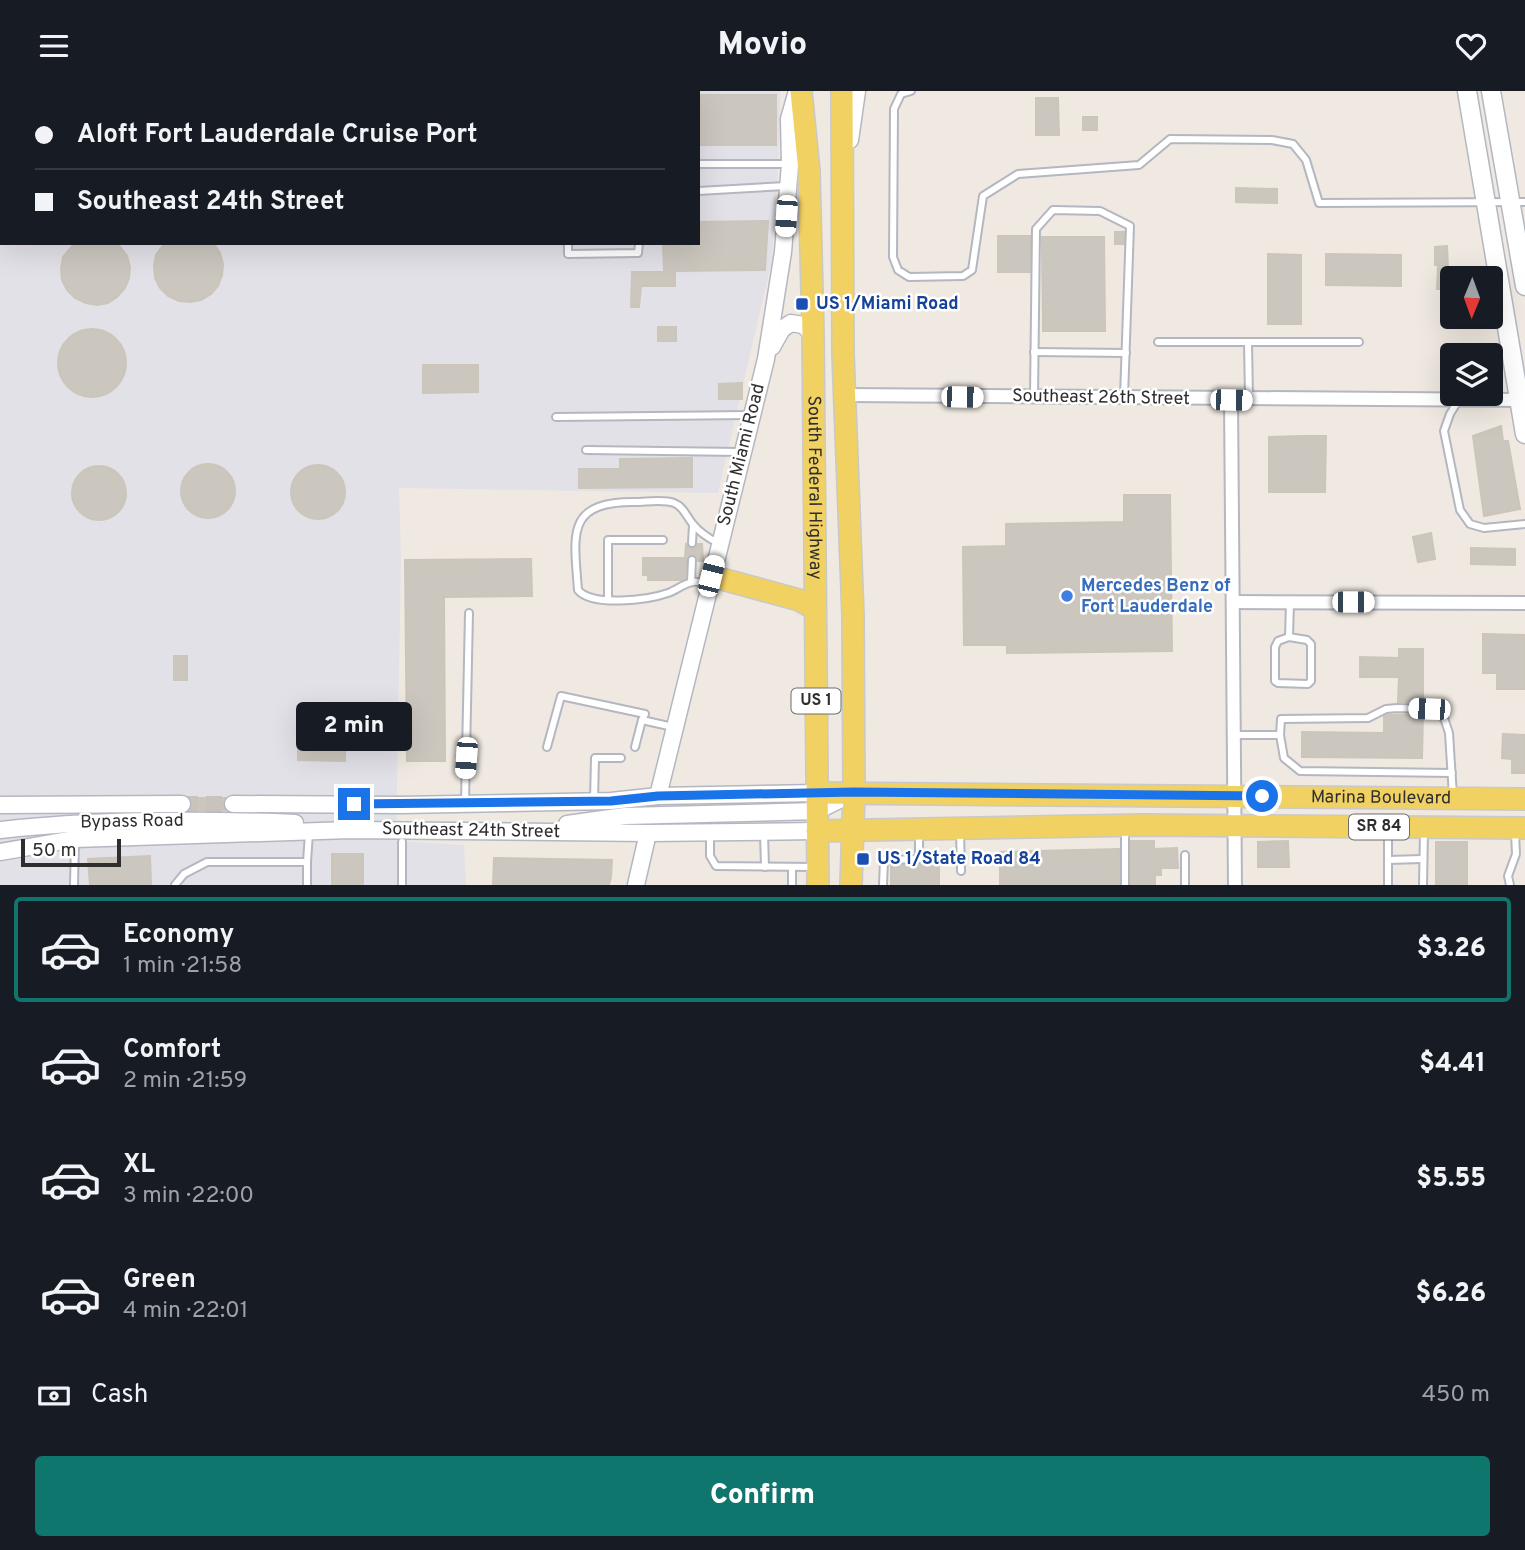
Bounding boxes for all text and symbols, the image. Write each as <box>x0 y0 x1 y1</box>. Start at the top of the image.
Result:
text: Movio <box>718 26 807 66</box>
icon: menu <box>35 27 73 65</box>
icon: heart <box>1452 27 1490 65</box>
text: Aloft Fort Lauderdale Cruise Port <box>77 119 477 152</box>
text: Southeast 24th Street <box>77 186 344 219</box>
car <box>775 194 798 238</box>
north arrow <box>1440 266 1503 329</box>
map controls <box>1440 266 1503 406</box>
place label: US 1/Miami Road <box>816 293 959 316</box>
marker: US 1/Miami Road <box>794 296 810 312</box>
button: layers <box>1440 343 1503 406</box>
street label: South Miami Road <box>713 381 771 529</box>
street label: Southeast 26th Street <box>1012 385 1190 411</box>
car <box>941 386 984 408</box>
car <box>1210 389 1253 411</box>
street label: South Federal Highway <box>802 395 827 580</box>
car <box>696 553 727 599</box>
place label: Mercedes Benz of Fort Lauderdale <box>1081 575 1231 619</box>
marker: Mercedes Benz of Fort Lauderdale <box>1059 588 1075 604</box>
car <box>1333 592 1375 613</box>
road number: US 1 <box>792 688 840 713</box>
car <box>1408 698 1451 720</box>
callout: 2 min <box>296 703 412 751</box>
text: 2 min <box>324 712 384 741</box>
car <box>455 736 478 780</box>
route start <box>1246 780 1278 812</box>
street label: Marina Boulevard <box>1311 786 1451 810</box>
route end <box>338 788 370 820</box>
street label: Bypass Road <box>80 810 184 834</box>
road number: SR 84 <box>1349 814 1409 839</box>
street label: Southeast 24th Street <box>382 818 560 844</box>
scale bar <box>21 836 121 868</box>
text: 50 m <box>32 839 77 863</box>
place label: US 1/State Road 84 <box>877 848 1041 871</box>
marker: US 1/State Road 84 <box>855 851 871 867</box>
icon: car <box>39 918 102 981</box>
text: Economy <box>123 919 234 952</box>
text: $3.26 <box>1417 933 1486 966</box>
text: 1 min · 21:58 <box>123 952 242 981</box>
icon: car <box>39 1033 102 1096</box>
text: Comfort <box>123 1034 221 1067</box>
text: $4.41 <box>1419 1048 1486 1081</box>
text: 2 min · 21:59 <box>123 1067 247 1096</box>
icon: car <box>39 1148 102 1211</box>
text: XL <box>123 1149 155 1182</box>
text: $5.55 <box>1416 1163 1486 1196</box>
text: 3 min · 22:00 <box>123 1182 254 1211</box>
icon: car <box>39 1263 102 1326</box>
text: Green <box>123 1264 196 1297</box>
text: $6.26 <box>1416 1278 1486 1311</box>
text: 4 min · 22:01 <box>123 1297 248 1326</box>
icon: cash <box>35 1377 73 1415</box>
text: Cash <box>91 1379 148 1412</box>
text: 450 m <box>1422 1381 1490 1410</box>
button: Confirm <box>35 1456 1490 1536</box>

